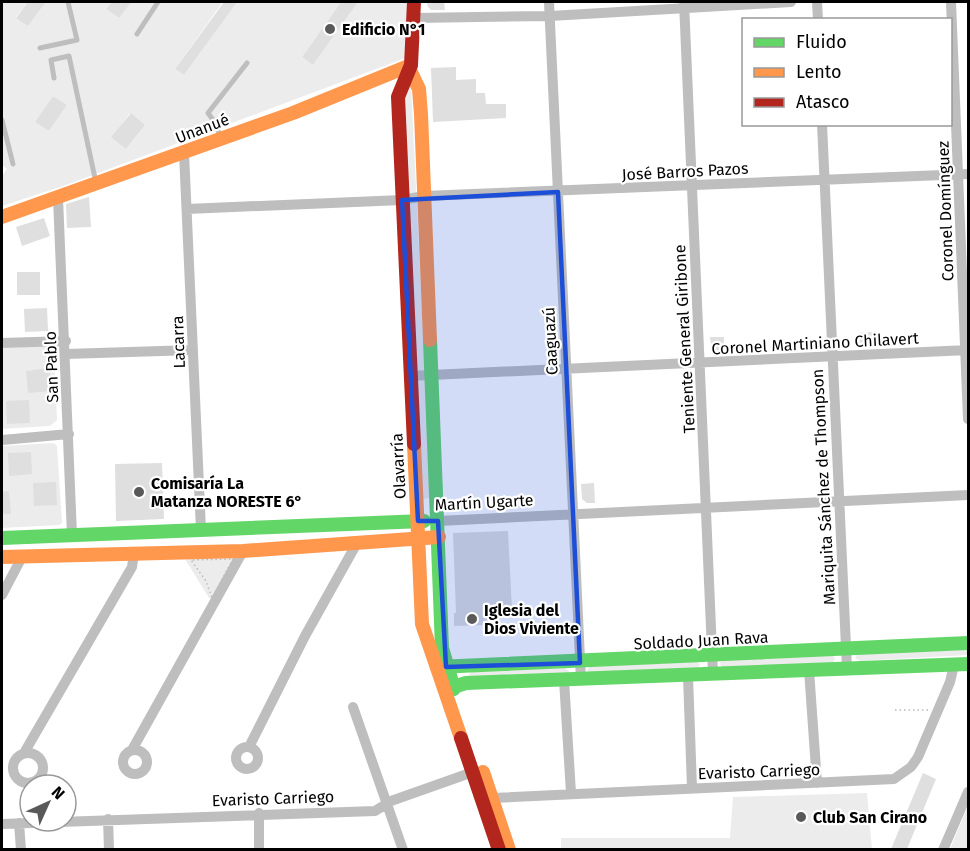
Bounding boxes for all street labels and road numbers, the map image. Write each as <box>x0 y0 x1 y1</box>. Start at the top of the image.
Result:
street label: Unanué <box>173 110 232 147</box>
street label: Coronel Domínguez <box>934 141 957 281</box>
street label: José Barros Pazos <box>621 159 749 184</box>
street label: Teniente General Giribone <box>670 244 699 434</box>
street label: Caaguazú <box>539 306 562 376</box>
street label: Lacarra <box>168 315 189 369</box>
street label: Coronel Martiniano Chilavert <box>711 329 919 358</box>
street label: San Pablo <box>41 331 62 403</box>
street label: Mariquita Sánchez de Thompson <box>808 368 839 606</box>
street label: Olavarría <box>387 432 410 499</box>
street label: Martín Ugarte <box>434 490 534 515</box>
street label: Soldado Juan Rava <box>633 627 769 654</box>
street label: Evaristo Carriego <box>698 760 820 783</box>
street label: Evaristo Carriego <box>212 787 334 810</box>

